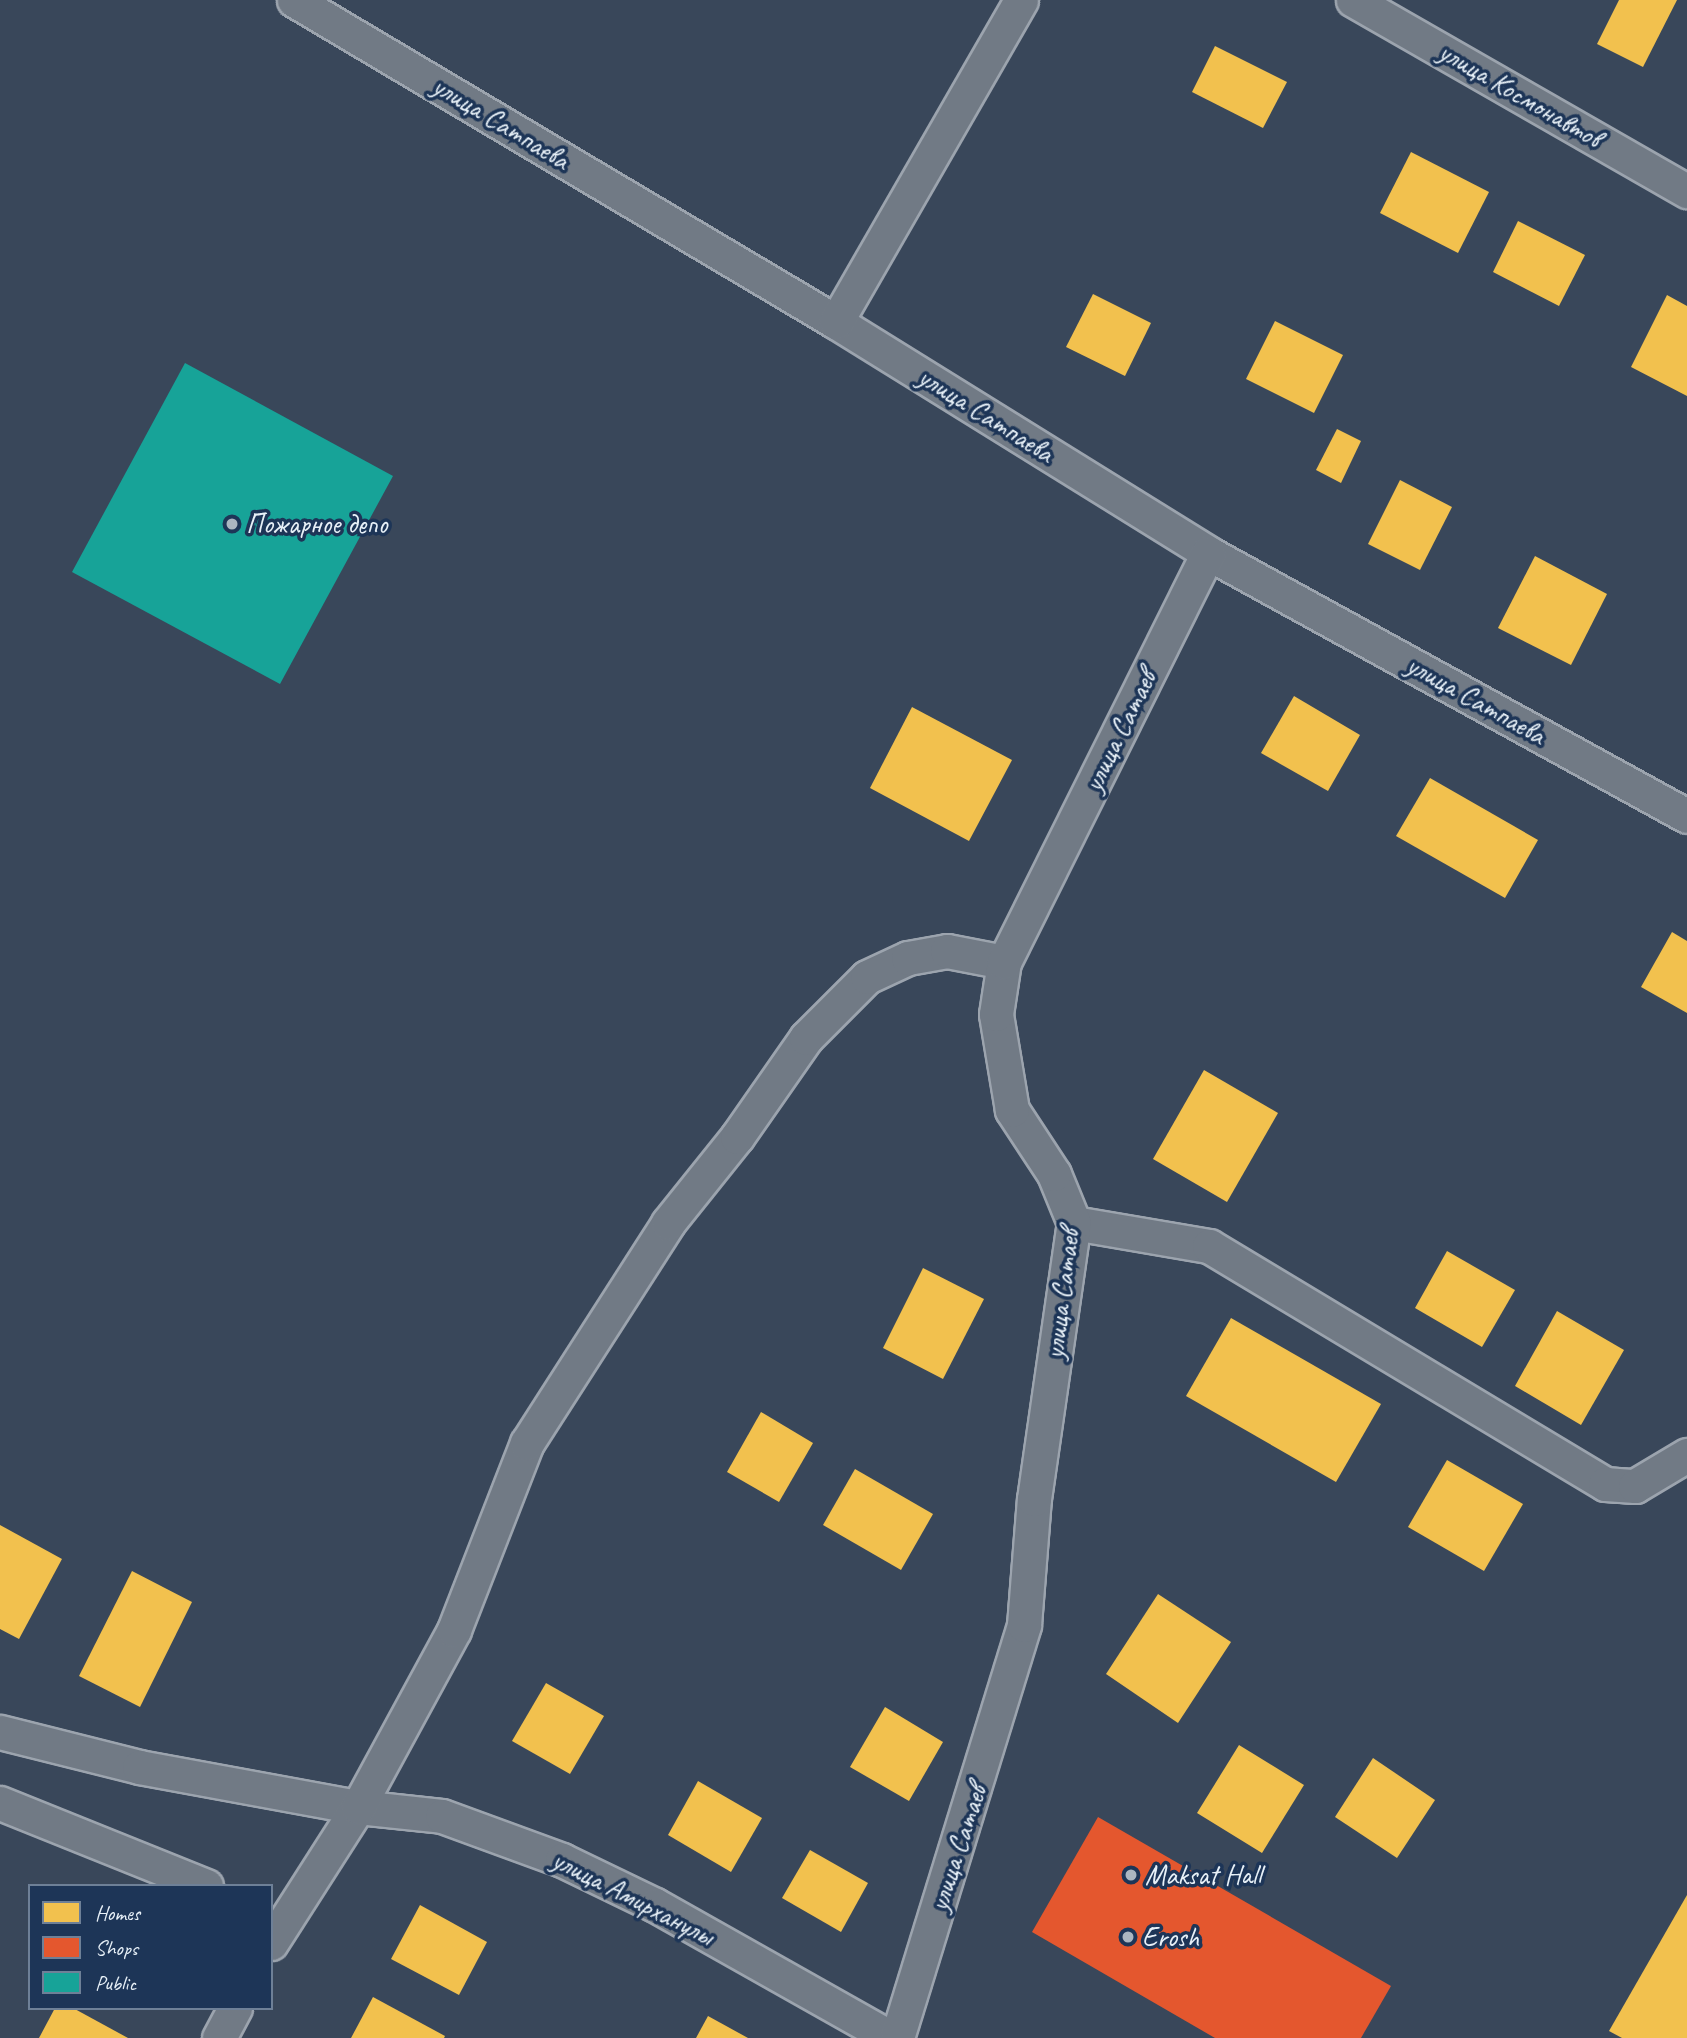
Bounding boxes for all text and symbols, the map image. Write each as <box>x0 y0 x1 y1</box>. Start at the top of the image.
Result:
street label: улица Космонавтов <box>1431 34 1609 156</box>
street label: улица Сатпаева <box>427 69 575 177</box>
street label: улица Сатпаева <box>912 360 1060 470</box>
place label: Пожарное депо <box>246 507 387 541</box>
marker: Пожарное депо <box>224 516 240 532</box>
street label: улица Сатпаева <box>1401 648 1551 752</box>
street label: улица Сатаев <box>1077 666 1163 796</box>
street label: улица Сатаев <box>1037 1228 1087 1360</box>
street label: улица Сатаев <box>922 1781 994 1915</box>
street label: улица Амирханулы <box>548 1843 718 1953</box>
place label: Maksat Hall <box>1145 1858 1262 1892</box>
marker: Maksat Hall <box>1123 1867 1139 1883</box>
legend <box>28 1884 273 2010</box>
text: Homes <box>95 1900 140 1926</box>
place label: Erosh <box>1142 1920 1199 1954</box>
marker: Erosh <box>1120 1929 1136 1945</box>
text: Shops <box>95 1935 138 1961</box>
text: Public <box>95 1970 136 1996</box>

